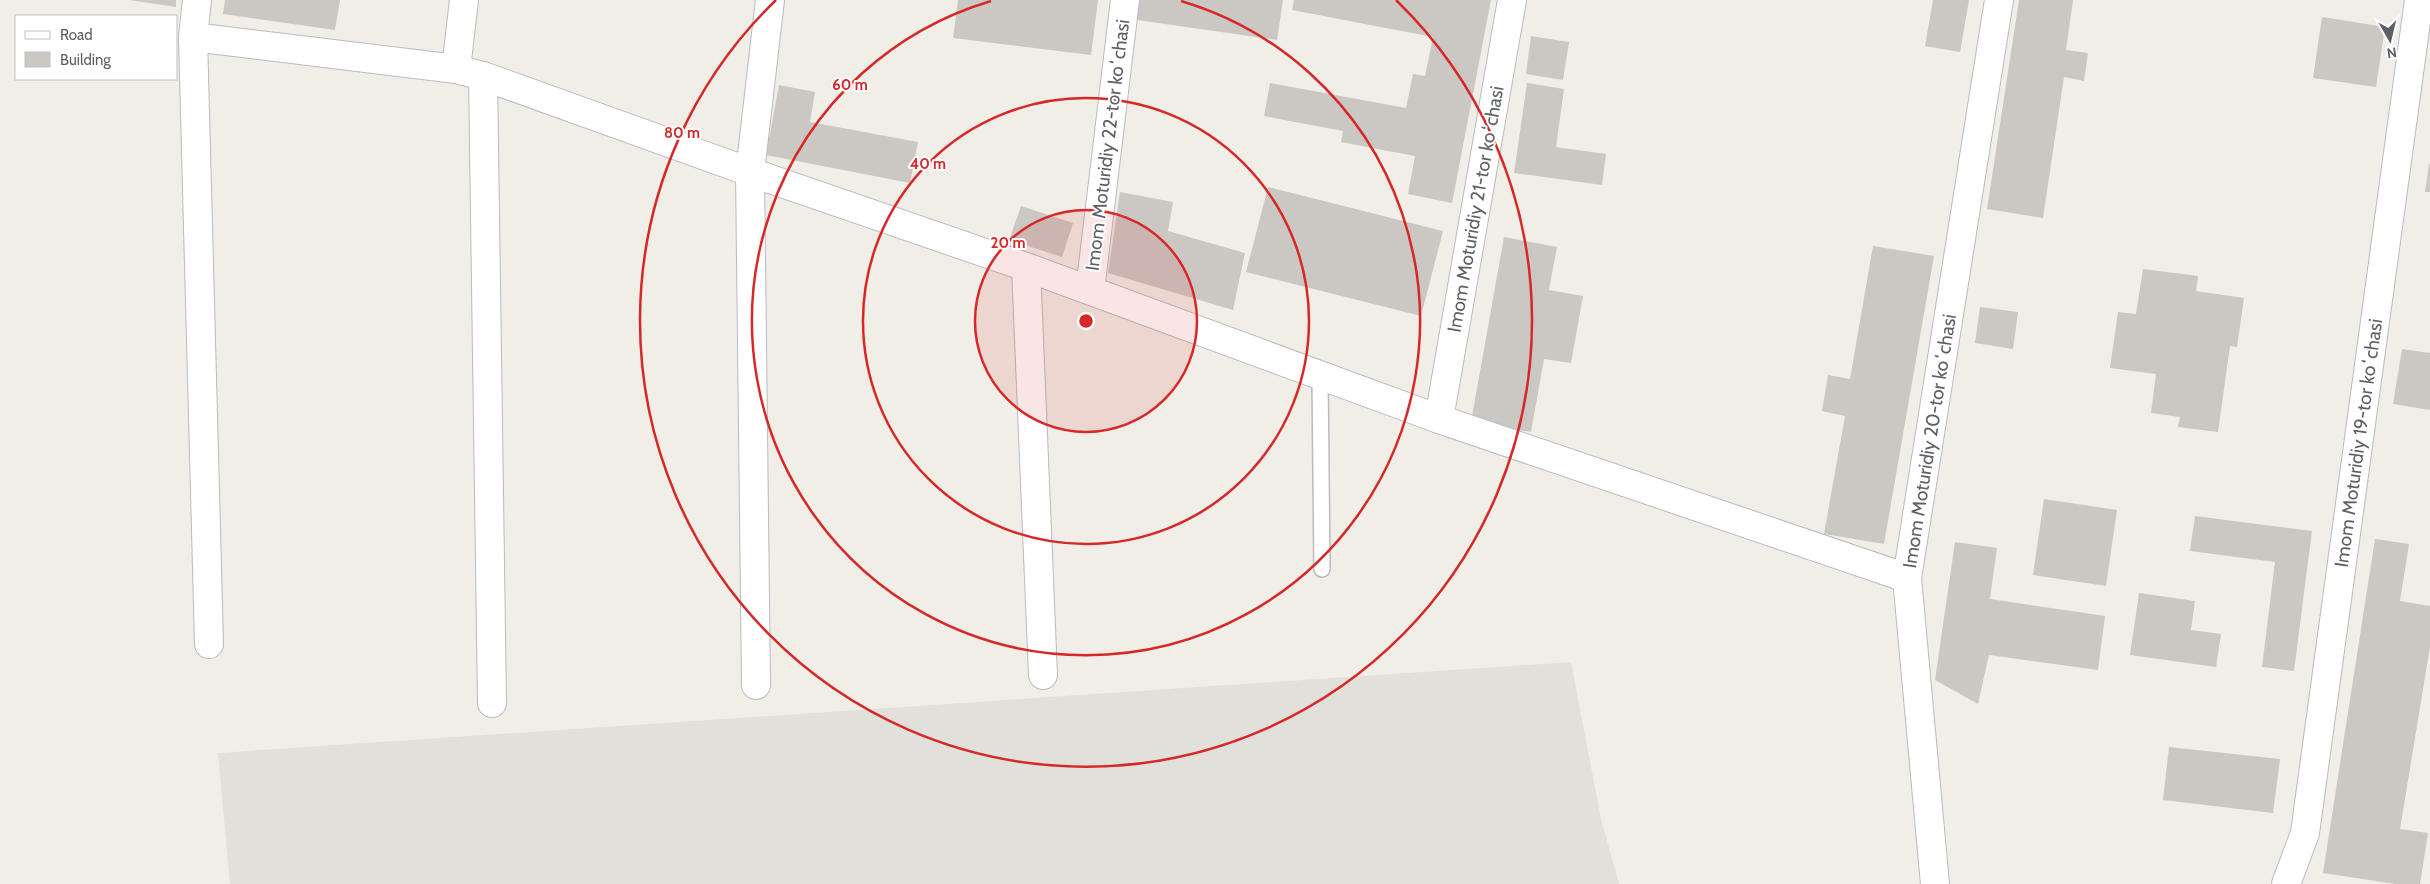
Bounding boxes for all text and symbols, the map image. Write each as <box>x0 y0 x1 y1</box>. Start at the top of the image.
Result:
legend <box>15 15 178 80</box>
north arrow <box>2365 15 2415 65</box>
street label: Imom Moturidiy 22-tor koʻchasi <box>1081 18 1134 272</box>
text: Road <box>60 26 93 44</box>
text: N <box>2386 43 2398 62</box>
text: Building <box>60 51 111 69</box>
text: 60 m <box>832 76 868 94</box>
street label: Imom Moturidiy 21-tor koʻchasi <box>1442 84 1509 334</box>
text: 80 m <box>664 124 700 142</box>
text: 40 m <box>910 155 946 173</box>
text: 20 m <box>991 234 1025 252</box>
centre of rings <box>1077 312 1095 330</box>
street label: Imom Moturidiy 20-tor koʻchasi <box>1898 312 1961 570</box>
street label: Imom Moturidiy 19-tor koʻchasi <box>2330 317 2387 569</box>

